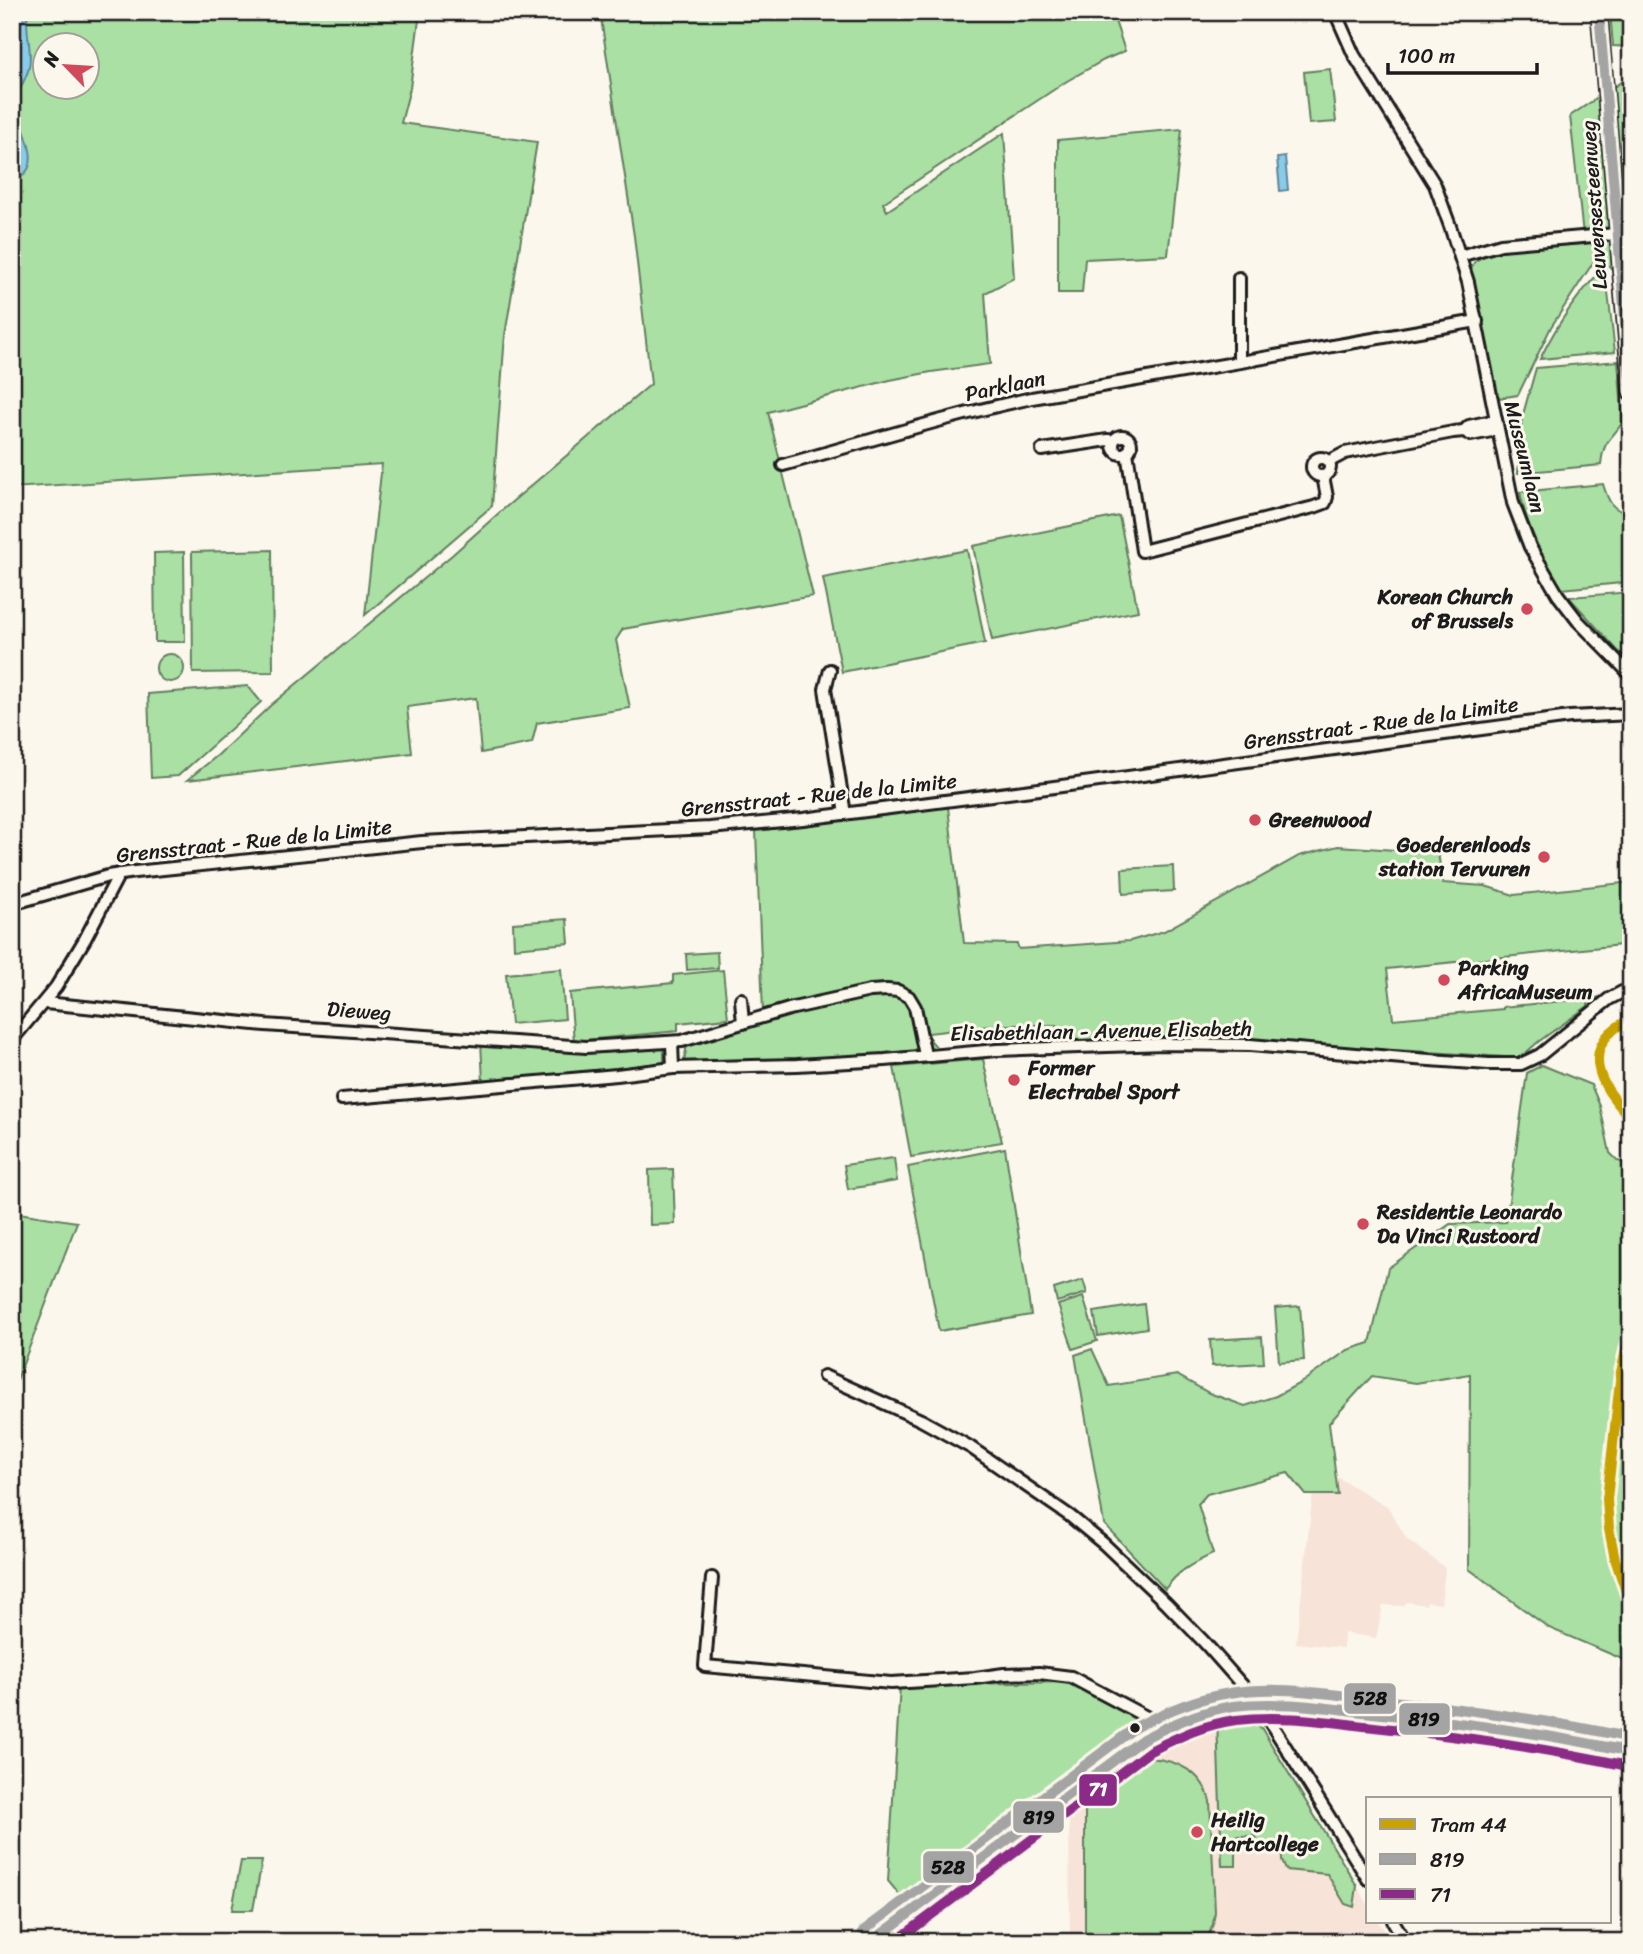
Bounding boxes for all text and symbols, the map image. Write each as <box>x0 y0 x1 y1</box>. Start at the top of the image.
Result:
north arrow <box>32 32 102 102</box>
scale bar <box>1388 32 1536 76</box>
text: 100 m <box>1398 37 1455 75</box>
text: N <box>33 45 69 73</box>
street label: Leuvensesteenweg <box>1569 119 1619 291</box>
street label: Parklaan <box>961 359 1049 413</box>
street label: Museumlaan <box>1493 397 1557 517</box>
place label: Korean Church of Brussels <box>1376 578 1513 640</box>
marker: Korean Church of Brussels <box>1519 601 1535 617</box>
street label: Grensstraat - Rue de la Limite <box>1241 685 1521 761</box>
street label: Grensstraat - Rue de la Limite <box>679 762 959 828</box>
place label: Greenwood <box>1268 801 1372 839</box>
street label: Grensstraat - Rue de la Limite <box>114 808 394 874</box>
marker: Greenwood <box>1247 812 1263 828</box>
place label: Goederenloods station Tervuren <box>1378 826 1531 888</box>
marker: Goederenloods station Tervuren <box>1536 849 1552 865</box>
place label: Parking AfricaMuseum <box>1457 949 1593 1011</box>
marker: Parking AfricaMuseum <box>1436 972 1452 988</box>
street label: Dieweg <box>326 990 393 1032</box>
street label: Elisabethlaan - Avenue Elisabeth <box>950 1009 1252 1053</box>
place label: Former Electrabel Sport <box>1027 1049 1181 1111</box>
marker: Former Electrabel Sport <box>1006 1072 1022 1088</box>
place label: Residentie Leonardo Da Vinci Rustoord <box>1376 1193 1563 1255</box>
marker: Residentie Leonardo Da Vinci Rustoord <box>1355 1216 1371 1232</box>
line badge: 528 <box>1343 1682 1397 1715</box>
text: 528 <box>1353 1682 1388 1715</box>
line badge: 819 <box>1398 1702 1451 1736</box>
text: 819 <box>1407 1703 1440 1736</box>
unlabelled marker <box>1128 1721 1142 1735</box>
line badge: 71 <box>1078 1773 1118 1807</box>
text: 71 <box>1088 1773 1108 1806</box>
legend <box>1366 1797 1612 1923</box>
line badge: 819 <box>1012 1800 1065 1834</box>
text: 819 <box>1022 1801 1055 1834</box>
place label: Heilig Hartcollege <box>1210 1801 1319 1863</box>
text: Tram 44 <box>1430 1806 1507 1844</box>
marker: Heilig Hartcollege <box>1189 1824 1205 1840</box>
text: 819 <box>1430 1841 1465 1879</box>
line badge: 528 <box>922 1850 975 1884</box>
text: 528 <box>931 1851 966 1884</box>
text: 71 <box>1430 1876 1451 1914</box>

